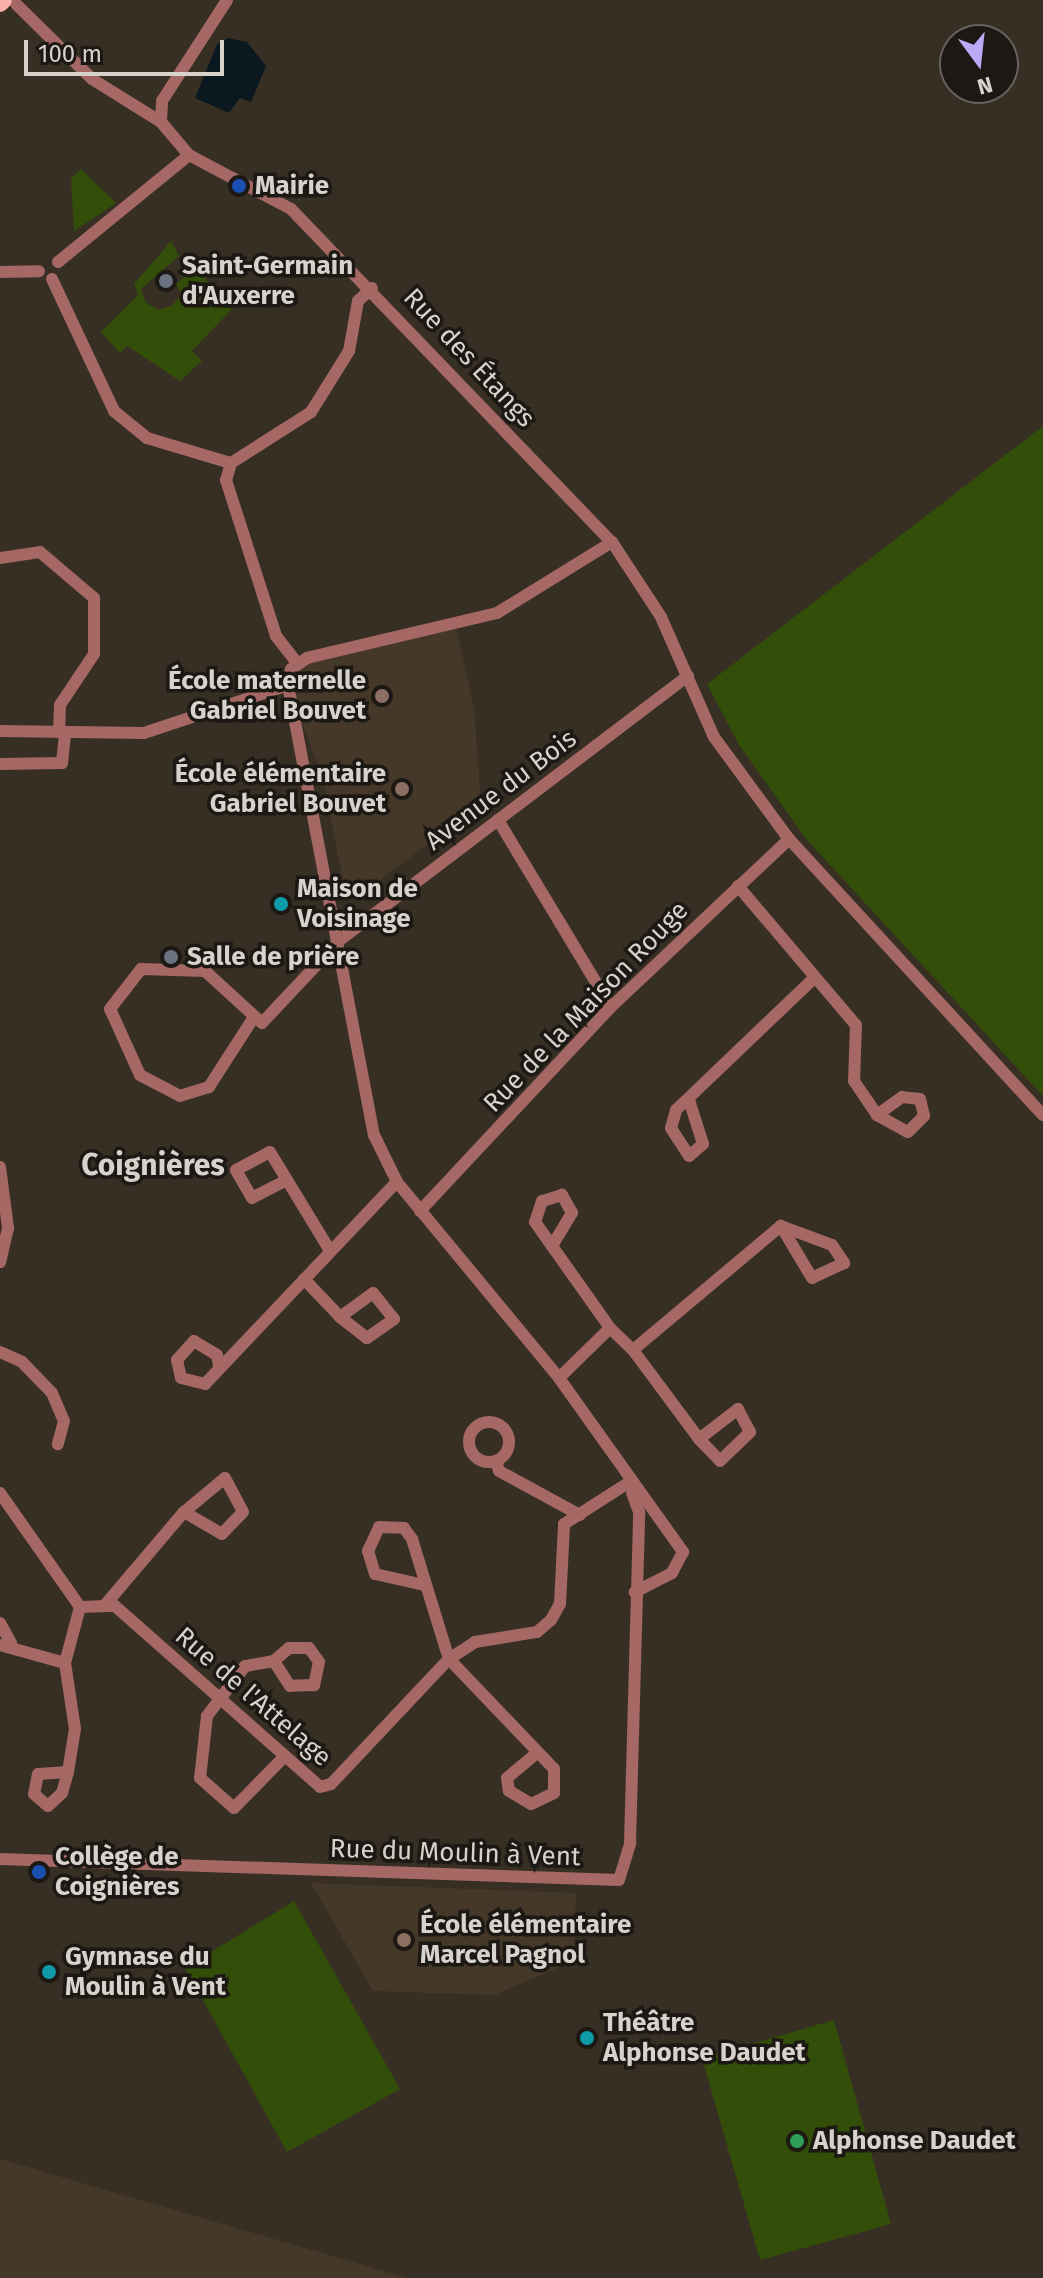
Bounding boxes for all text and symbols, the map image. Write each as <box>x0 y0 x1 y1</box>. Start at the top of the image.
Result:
scale bar <box>28 24 228 74</box>
north arrow <box>939 24 1019 104</box>
text: 100 m <box>38 40 102 68</box>
text: N <box>974 71 995 101</box>
place label: Mairie <box>255 170 329 202</box>
marker: Mairie <box>230 177 248 195</box>
place label: Saint-Germain d'Auxerre <box>182 250 353 312</box>
marker: Saint-Germain d'Auxerre <box>157 272 175 290</box>
street label: Rue des Étangs <box>397 282 541 434</box>
place label: École maternelle Gabriel Bouvet <box>168 665 366 726</box>
marker: École maternelle Gabriel Bouvet <box>373 687 391 705</box>
street label: Avenue du Bois <box>419 723 583 857</box>
place label: École élémentaire Gabriel Bouvet <box>175 758 386 820</box>
marker: École élémentaire Gabriel Bouvet <box>393 780 411 798</box>
place label: Maison de Voisinage <box>297 873 418 934</box>
marker: Maison de Voisinage <box>272 895 290 913</box>
street label: Rue de la Maison Rouge <box>477 895 695 1119</box>
place label: Salle de prière <box>187 941 359 973</box>
marker: Salle de prière <box>162 948 180 966</box>
district label: Coignières <box>81 1147 225 1183</box>
street label: Rue de l'Attelage <box>169 1621 337 1773</box>
street label: Rue du Moulin à Vent <box>329 1833 581 1873</box>
place label: Collège de Coignières <box>55 1841 180 1902</box>
marker: Collège de Coignières <box>30 1863 48 1881</box>
place label: École élémentaire Marcel Pagnol <box>420 1909 631 1970</box>
marker: École élémentaire Marcel Pagnol <box>395 1931 413 1949</box>
place label: Gymnase du Moulin à Vent <box>65 1941 226 2002</box>
marker: Gymnase du Moulin à Vent <box>40 1963 58 1981</box>
place label: Théâtre Alphonse Daudet <box>603 2007 806 2068</box>
marker: Théâtre Alphonse Daudet <box>578 2029 596 2047</box>
place label: Alphonse Daudet <box>813 2125 1016 2157</box>
marker: Alphonse Daudet <box>788 2132 806 2150</box>

